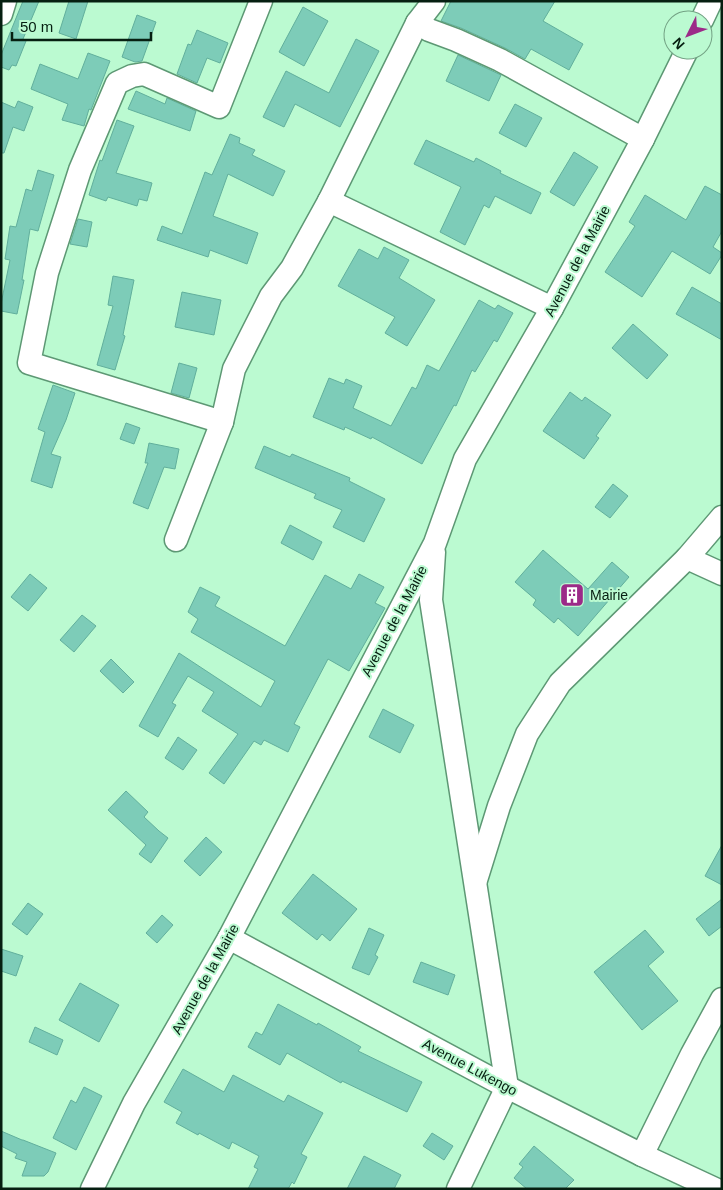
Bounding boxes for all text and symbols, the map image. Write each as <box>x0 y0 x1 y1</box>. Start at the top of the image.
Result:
scale bar <box>12 10 151 42</box>
north arrow <box>663 10 713 60</box>
text: 50 m <box>20 18 53 35</box>
text: N <box>669 35 688 53</box>
street label: Avenue de la Mairie <box>541 203 613 319</box>
street label: Avenue de la Mairie <box>358 563 430 679</box>
building icon: Mairie <box>559 582 585 608</box>
place label: Mairie <box>590 587 628 603</box>
street label: Avenue de la Mairie <box>168 921 242 1037</box>
street label: Avenue Lukengo <box>420 1035 520 1099</box>

